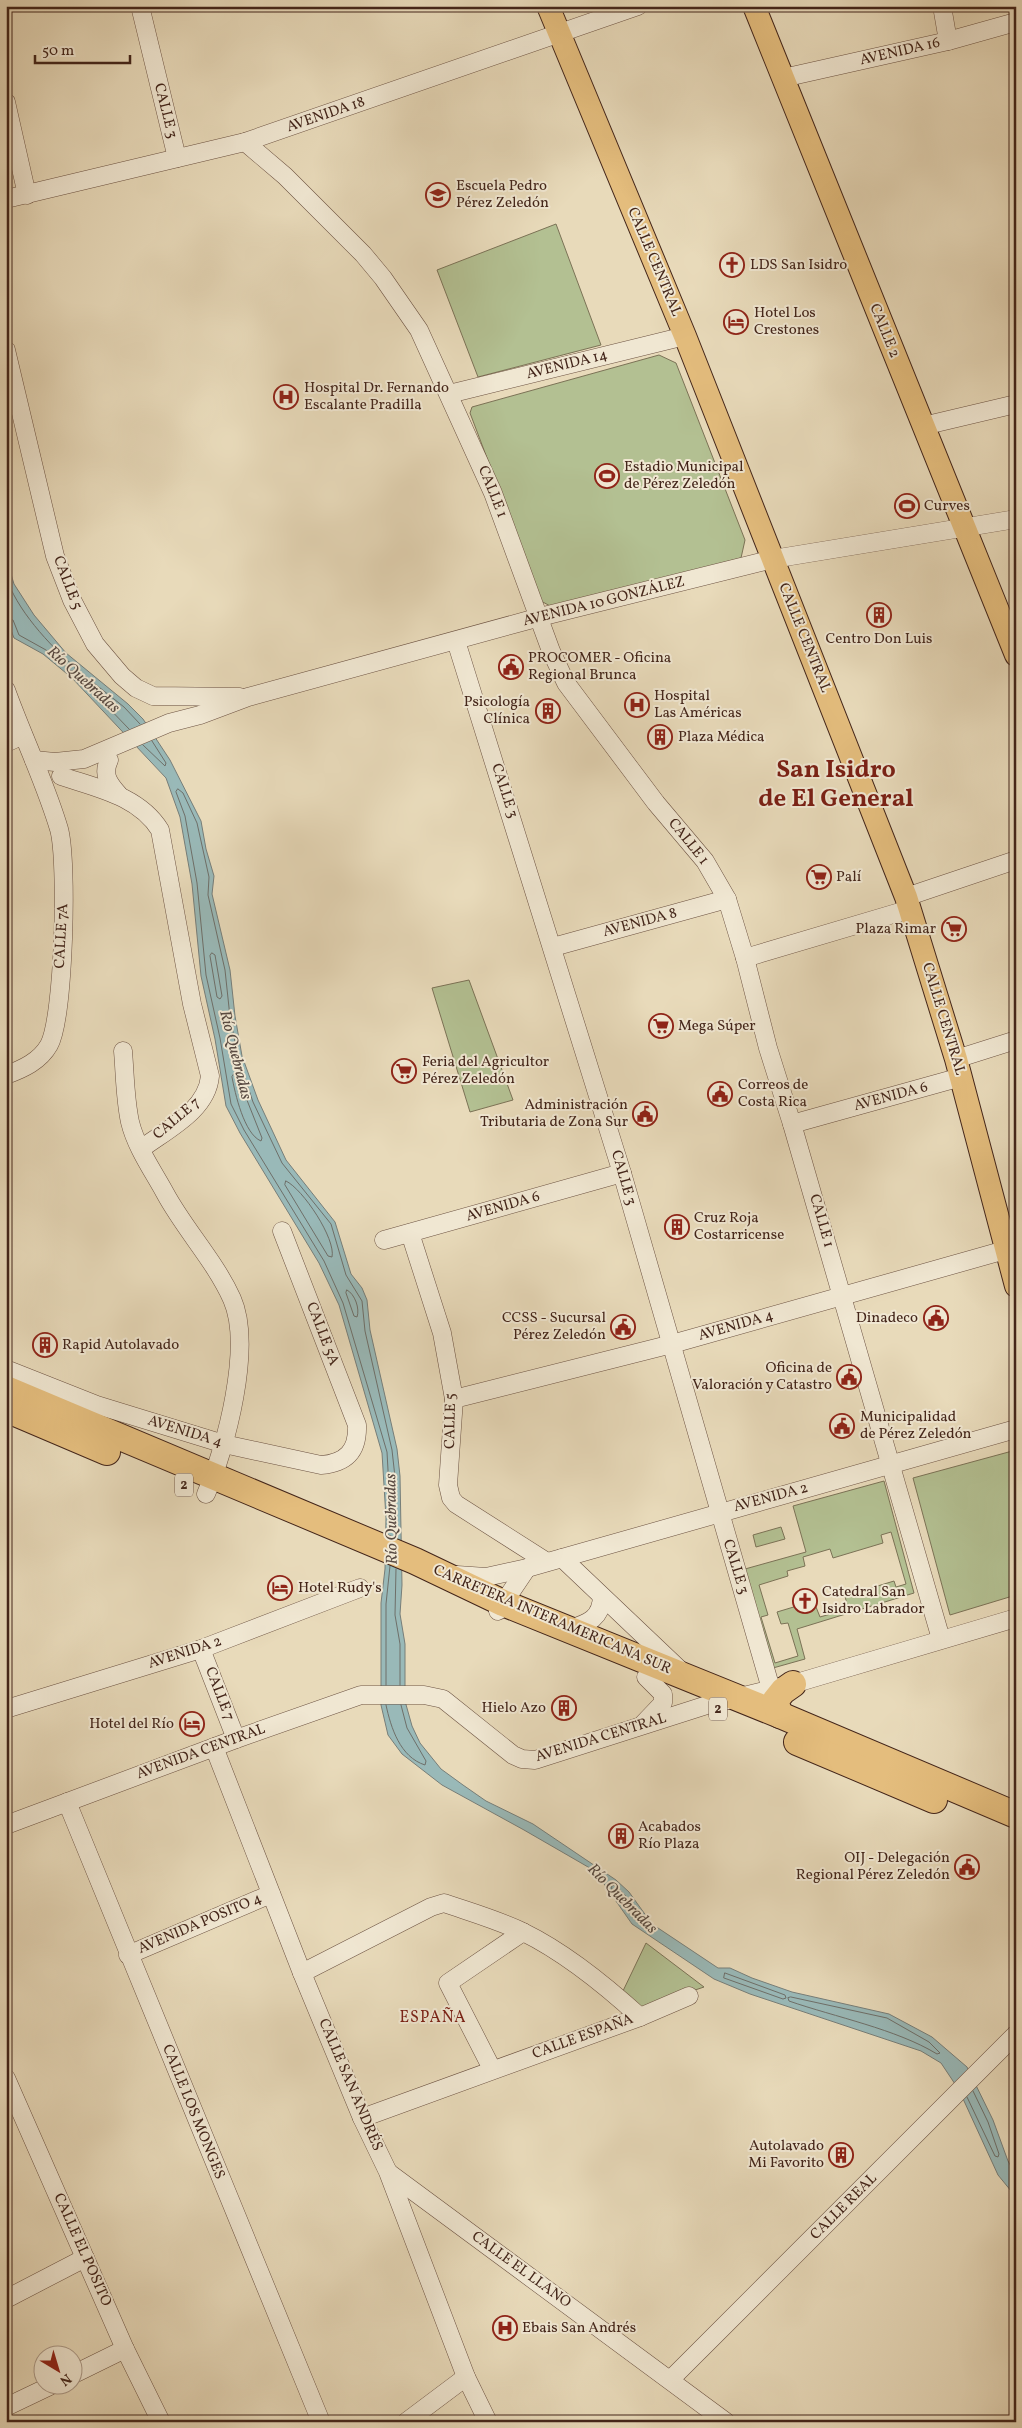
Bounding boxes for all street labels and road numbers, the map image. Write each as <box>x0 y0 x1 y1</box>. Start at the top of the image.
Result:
street label: AVENIDA 16 <box>858 33 942 71</box>
street label: CALLE 3 <box>148 81 182 141</box>
street label: AVENIDA 18 <box>284 92 368 138</box>
street label: CALLE CENTRAL <box>622 204 687 320</box>
street label: CALLE 2 <box>864 301 904 361</box>
street label: AVENIDA 14 <box>524 345 610 385</box>
street label: CALLE 1 <box>472 463 512 521</box>
street label: CALLE 5 <box>47 553 87 613</box>
street label: AVENIDA 10 GONZÁLEZ <box>521 572 687 632</box>
street label: CALLE CENTRAL <box>772 580 836 696</box>
street label: CALLE 3 <box>485 761 523 821</box>
street label: CALLE 1 <box>663 814 713 870</box>
street label: CALLE 7A <box>50 902 74 969</box>
street label: AVENIDA 8 <box>601 903 679 943</box>
street label: CALLE CENTRAL <box>916 960 970 1078</box>
street label: AVENIDA 6 <box>852 1077 930 1117</box>
street label: CALLE 7 <box>149 1093 205 1145</box>
street label: CALLE 3 <box>605 1148 641 1208</box>
street label: AVENIDA 6 <box>464 1186 542 1228</box>
street label: CALLE 1 <box>803 1192 839 1250</box>
street label: CALLE 5A <box>300 1299 344 1369</box>
street label: AVENIDA 4 <box>696 1305 776 1347</box>
street label: CALLE 5 <box>440 1393 462 1449</box>
street label: AVENIDA 4 <box>145 1411 225 1453</box>
road number: 2 <box>175 1474 193 1496</box>
street label: AVENIDA 2 <box>731 1478 811 1518</box>
street label: CALLE 3 <box>717 1537 753 1597</box>
street label: CARRETERA INTERAMERICANA SUR <box>430 1560 674 1680</box>
street label: AVENIDA 2 <box>145 1631 225 1675</box>
street label: CALLE 7 <box>199 1664 239 1724</box>
road number: 2 <box>709 1698 727 1720</box>
street label: AVENIDA CENTRAL <box>533 1708 670 1768</box>
street label: AVENIDA CENTRAL <box>134 1719 269 1785</box>
street label: AVENIDA POSITO 4 <box>135 1888 265 1960</box>
street label: CALLE ESPAÑA <box>530 2009 637 2065</box>
street label: CALLE SAN ANDRÉS <box>313 2016 387 2154</box>
street label: CALLE LOS MONGES <box>156 2041 230 2183</box>
street label: CALLE REAL <box>806 2168 883 2245</box>
street label: CALLE EL POSITO <box>48 2190 116 2310</box>
street label: CALLE EL LLANO <box>467 2227 575 2313</box>

